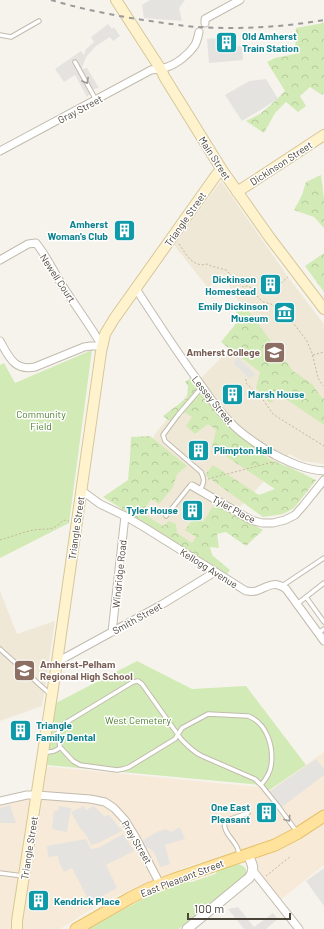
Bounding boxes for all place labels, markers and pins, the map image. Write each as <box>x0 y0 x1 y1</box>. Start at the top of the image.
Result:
building icon: Old Amherst Train Station <box>213 29 239 55</box>
place label: Old Amherst Train Station <box>242 30 299 54</box>
building icon: Amherst Woman's Club <box>111 217 137 243</box>
place label: Amherst Woman's Club <box>48 218 108 242</box>
building icon: Dickinson Homestead <box>258 272 284 298</box>
place label: Dickinson Homestead <box>205 273 256 297</box>
museum icon: Emily Dickinson Museum <box>271 299 297 325</box>
place label: Emily Dickinson Museum <box>198 300 268 324</box>
school or university icon: Amherst College <box>262 339 288 365</box>
place label: Amherst College <box>186 346 261 358</box>
building icon: Marsh House <box>220 381 246 407</box>
place label: Marsh House <box>248 388 305 400</box>
building icon: Plimpton Hall <box>185 437 211 463</box>
place label: Plimpton Hall <box>214 444 272 456</box>
building icon: Tyler House <box>180 497 206 523</box>
place label: Tyler House <box>126 504 179 516</box>
school or university icon: Amherst-Pelham Regional High School <box>11 657 37 683</box>
place label: Amherst-Pelham Regional High School <box>40 658 133 682</box>
building icon: Triangle Family Dental <box>8 718 34 744</box>
place label: Triangle Family Dental <box>36 719 95 743</box>
building icon: One East Pleasant <box>253 800 279 826</box>
place label: One East Pleasant <box>211 801 250 825</box>
building icon: Kendrick Place <box>25 888 51 914</box>
place label: Kendrick Place <box>54 895 121 907</box>

